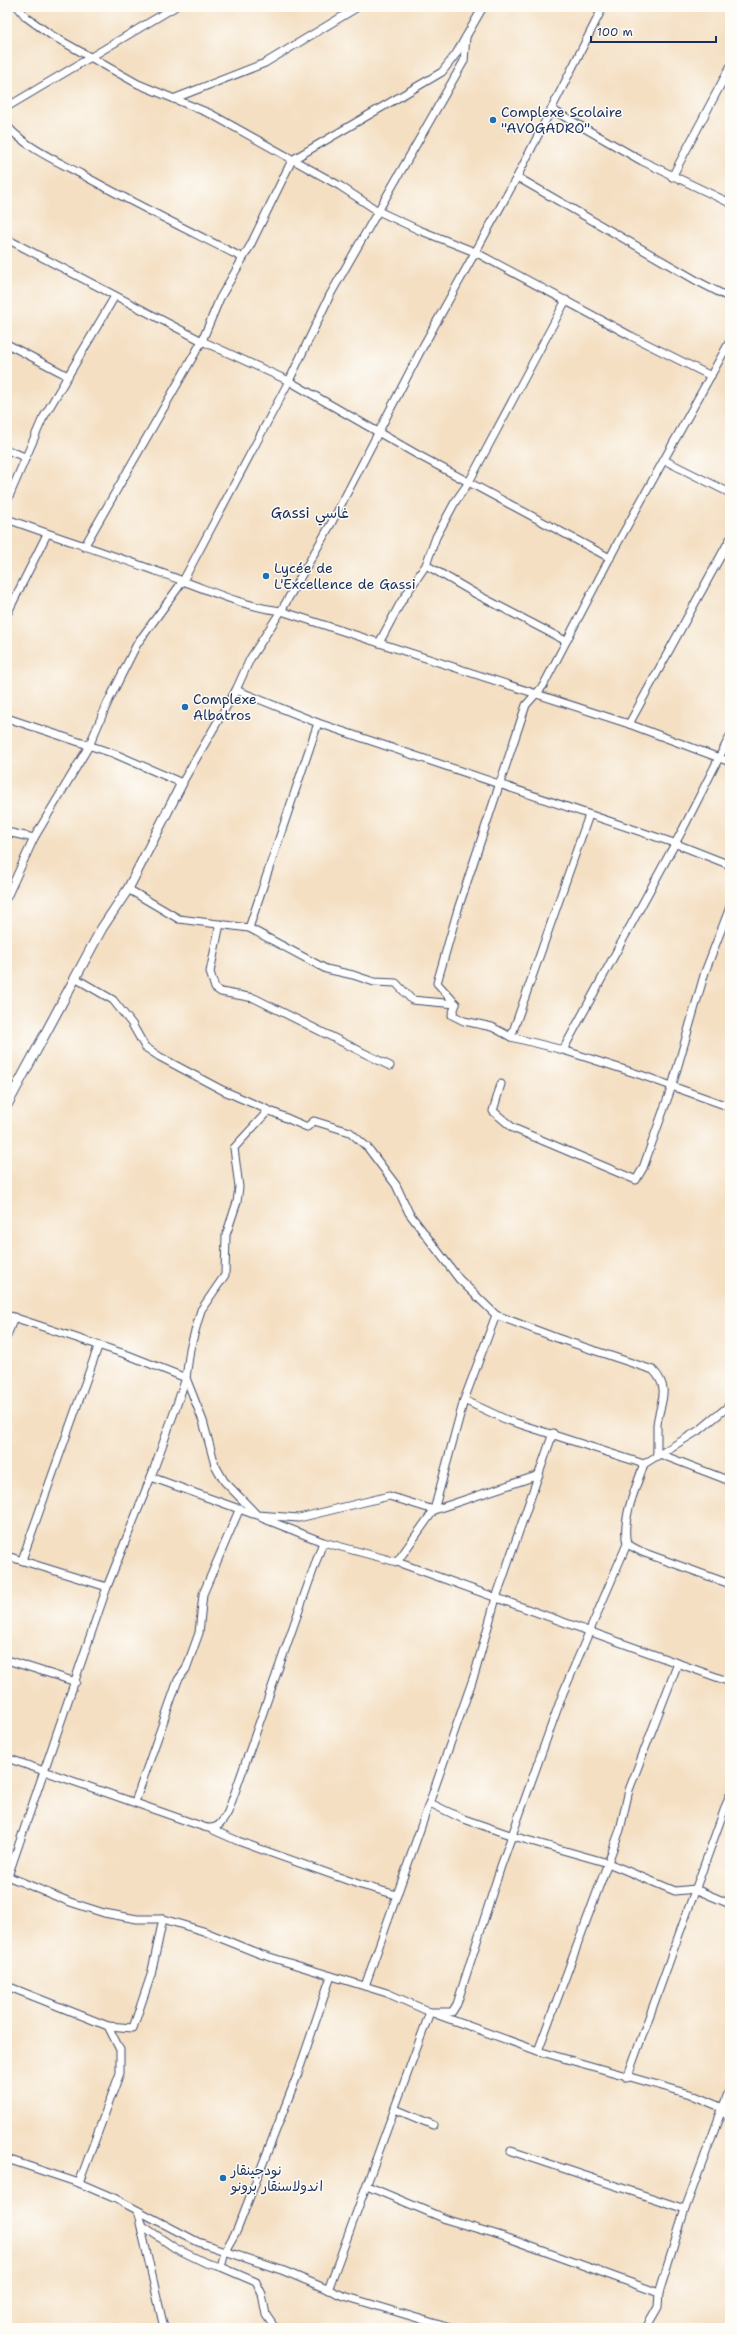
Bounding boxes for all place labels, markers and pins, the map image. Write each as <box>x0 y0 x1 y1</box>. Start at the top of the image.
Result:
place label: Complexe Scolaire "AVOGADRO" <box>501 103 623 137</box>
marker: Complexe Scolaire "AVOGADRO" <box>488 115 498 125</box>
place label: Lycée de L'Excellence de Gassi <box>274 559 416 593</box>
marker: Lycée de L'Excellence de Gassi <box>261 571 271 581</box>
place label: Complexe Albatros <box>193 690 257 724</box>
marker: Complexe Albatros <box>180 702 190 712</box>
place label: نودجينقار اندولاسنقار برونو <box>230 2161 323 2195</box>
marker: نودجينقار اندولاسنقار برونو <box>218 2173 228 2183</box>

